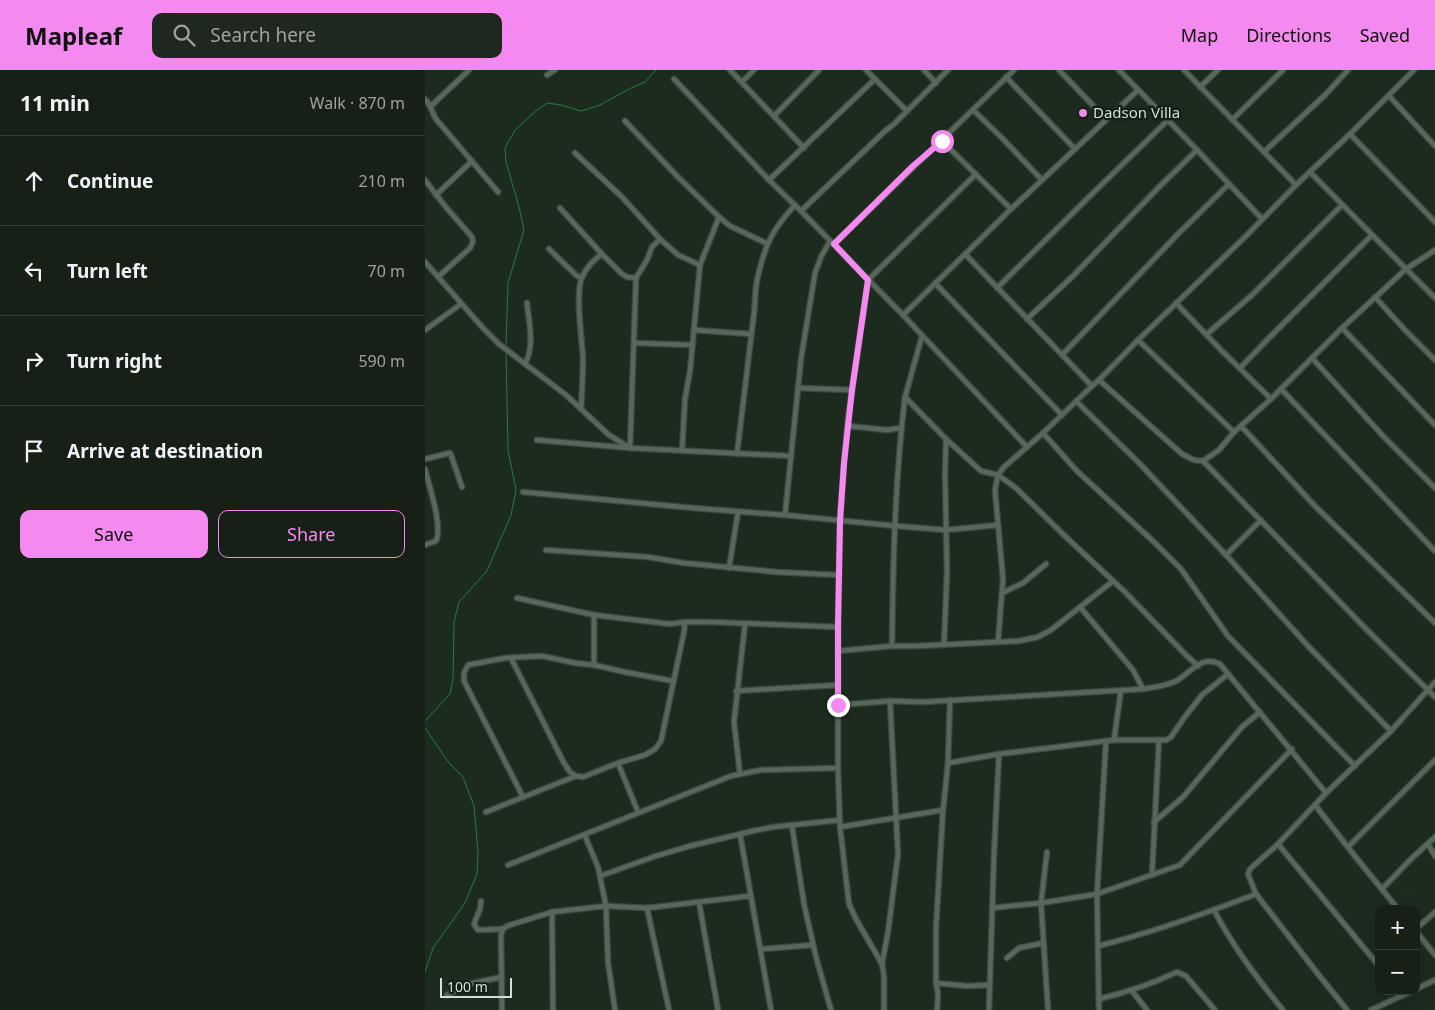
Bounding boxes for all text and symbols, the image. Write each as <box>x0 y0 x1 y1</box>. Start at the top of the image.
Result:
search box <box>152 13 502 58</box>
text: Mapleaf <box>25 19 122 52</box>
icon: search <box>170 21 198 49</box>
text: Search here <box>210 22 316 48</box>
text: Map <box>1181 23 1218 47</box>
text: Directions <box>1246 23 1332 47</box>
text: Saved <box>1360 23 1410 47</box>
text: 11 min <box>20 89 90 117</box>
text: Walk · 870 m <box>310 92 405 114</box>
place label: Dadson Villa <box>1093 102 1180 122</box>
marker: Dadson Villa <box>1077 107 1089 119</box>
route start <box>931 130 954 153</box>
icon: ahead <box>20 167 48 195</box>
text: Continue <box>67 168 153 194</box>
text: 210 m <box>358 170 405 192</box>
icon: left <box>20 257 48 285</box>
text: Turn left <box>67 258 148 284</box>
text: 70 m <box>368 260 405 282</box>
icon: right <box>20 347 48 375</box>
text: Turn right <box>67 348 162 374</box>
text: 590 m <box>358 350 405 372</box>
icon: arrive <box>20 437 48 465</box>
text: Arrive at destination <box>67 438 263 464</box>
button: Save <box>20 510 208 558</box>
button: Share <box>218 510 405 558</box>
route end <box>827 694 850 717</box>
map controls <box>1375 905 1420 995</box>
button: + <box>1375 905 1420 950</box>
button: − <box>1375 950 1420 995</box>
scale bar <box>440 975 513 998</box>
text: 100 m <box>447 977 488 996</box>

